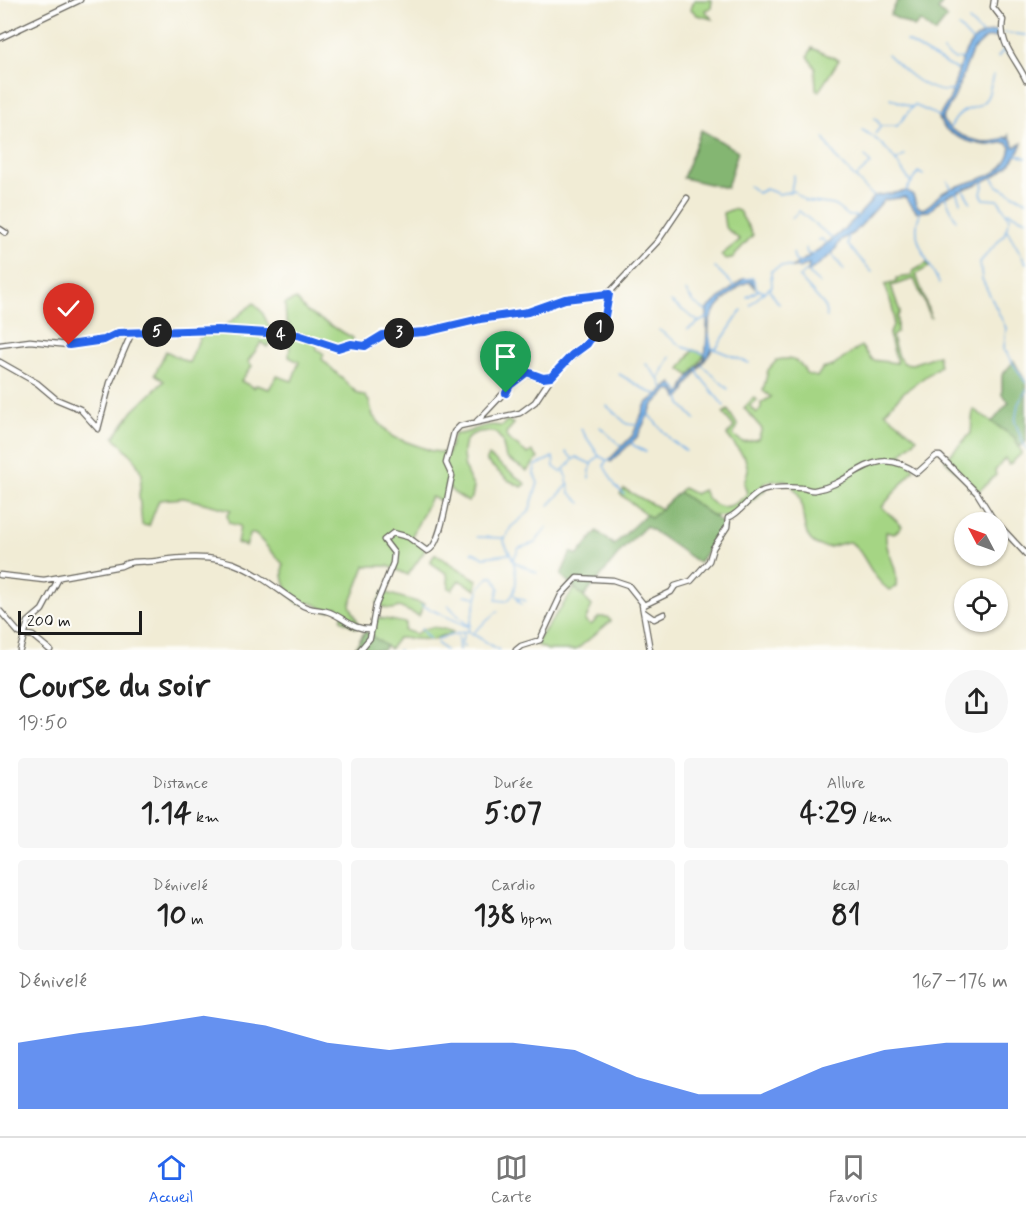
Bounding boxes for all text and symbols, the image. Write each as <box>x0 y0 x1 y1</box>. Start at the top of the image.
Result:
pin <box>43 283 94 345</box>
icon: check <box>52 292 85 325</box>
pin: 1 <box>584 312 614 342</box>
text: 1 <box>595 316 603 337</box>
pin: 5 <box>142 317 172 347</box>
pin: 3 <box>384 318 414 348</box>
pin: 4 <box>266 320 296 350</box>
text: 5 <box>152 321 162 342</box>
text: 3 <box>395 322 403 343</box>
text: 4 <box>276 324 286 345</box>
pin <box>480 331 531 393</box>
icon: arrive <box>489 340 522 373</box>
north arrow <box>954 512 1008 566</box>
map controls <box>954 512 1008 632</box>
button: locate <box>954 578 1008 632</box>
scale bar <box>18 608 142 636</box>
text: 200 m <box>27 611 71 632</box>
text: Course du soir <box>18 665 210 709</box>
button: share <box>945 670 1008 733</box>
text: 19:50 <box>18 710 68 737</box>
text: Distance <box>152 773 208 794</box>
text: Durée <box>493 773 533 794</box>
text: Allure <box>827 773 865 794</box>
text: 1.14 <box>141 794 192 833</box>
text: 5:07 <box>484 794 542 833</box>
text: 4:29 <box>800 794 858 833</box>
text: km <box>192 807 219 828</box>
text: /km <box>858 807 892 828</box>
text: Dénivelé <box>152 875 208 896</box>
text: Cardio <box>491 875 535 896</box>
text: kcal <box>833 875 859 896</box>
text: 10 <box>156 896 187 935</box>
text: 138 <box>474 896 516 935</box>
text: 81 <box>831 896 861 935</box>
text: m <box>187 909 204 930</box>
text: bpm <box>516 909 552 930</box>
text: Dénivelé <box>18 968 87 995</box>
text: 167–176 m <box>912 968 1008 995</box>
tab: Accueil <box>149 1151 194 1208</box>
tab: Carte <box>491 1151 532 1208</box>
tab: Favoris <box>829 1151 877 1208</box>

